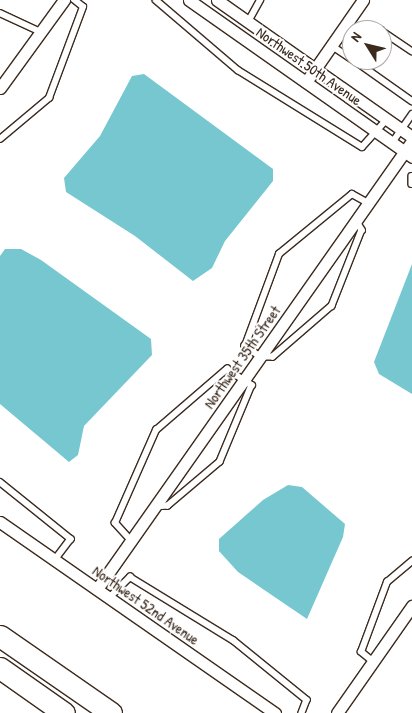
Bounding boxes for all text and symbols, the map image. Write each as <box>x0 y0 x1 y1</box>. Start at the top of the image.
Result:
north arrow <box>342 20 392 70</box>
street label: Northwest 50th Avenue <box>253 23 365 109</box>
street label: Northwest 35th Street <box>200 302 284 412</box>
street label: Northwest 52nd Avenue <box>89 561 203 649</box>

